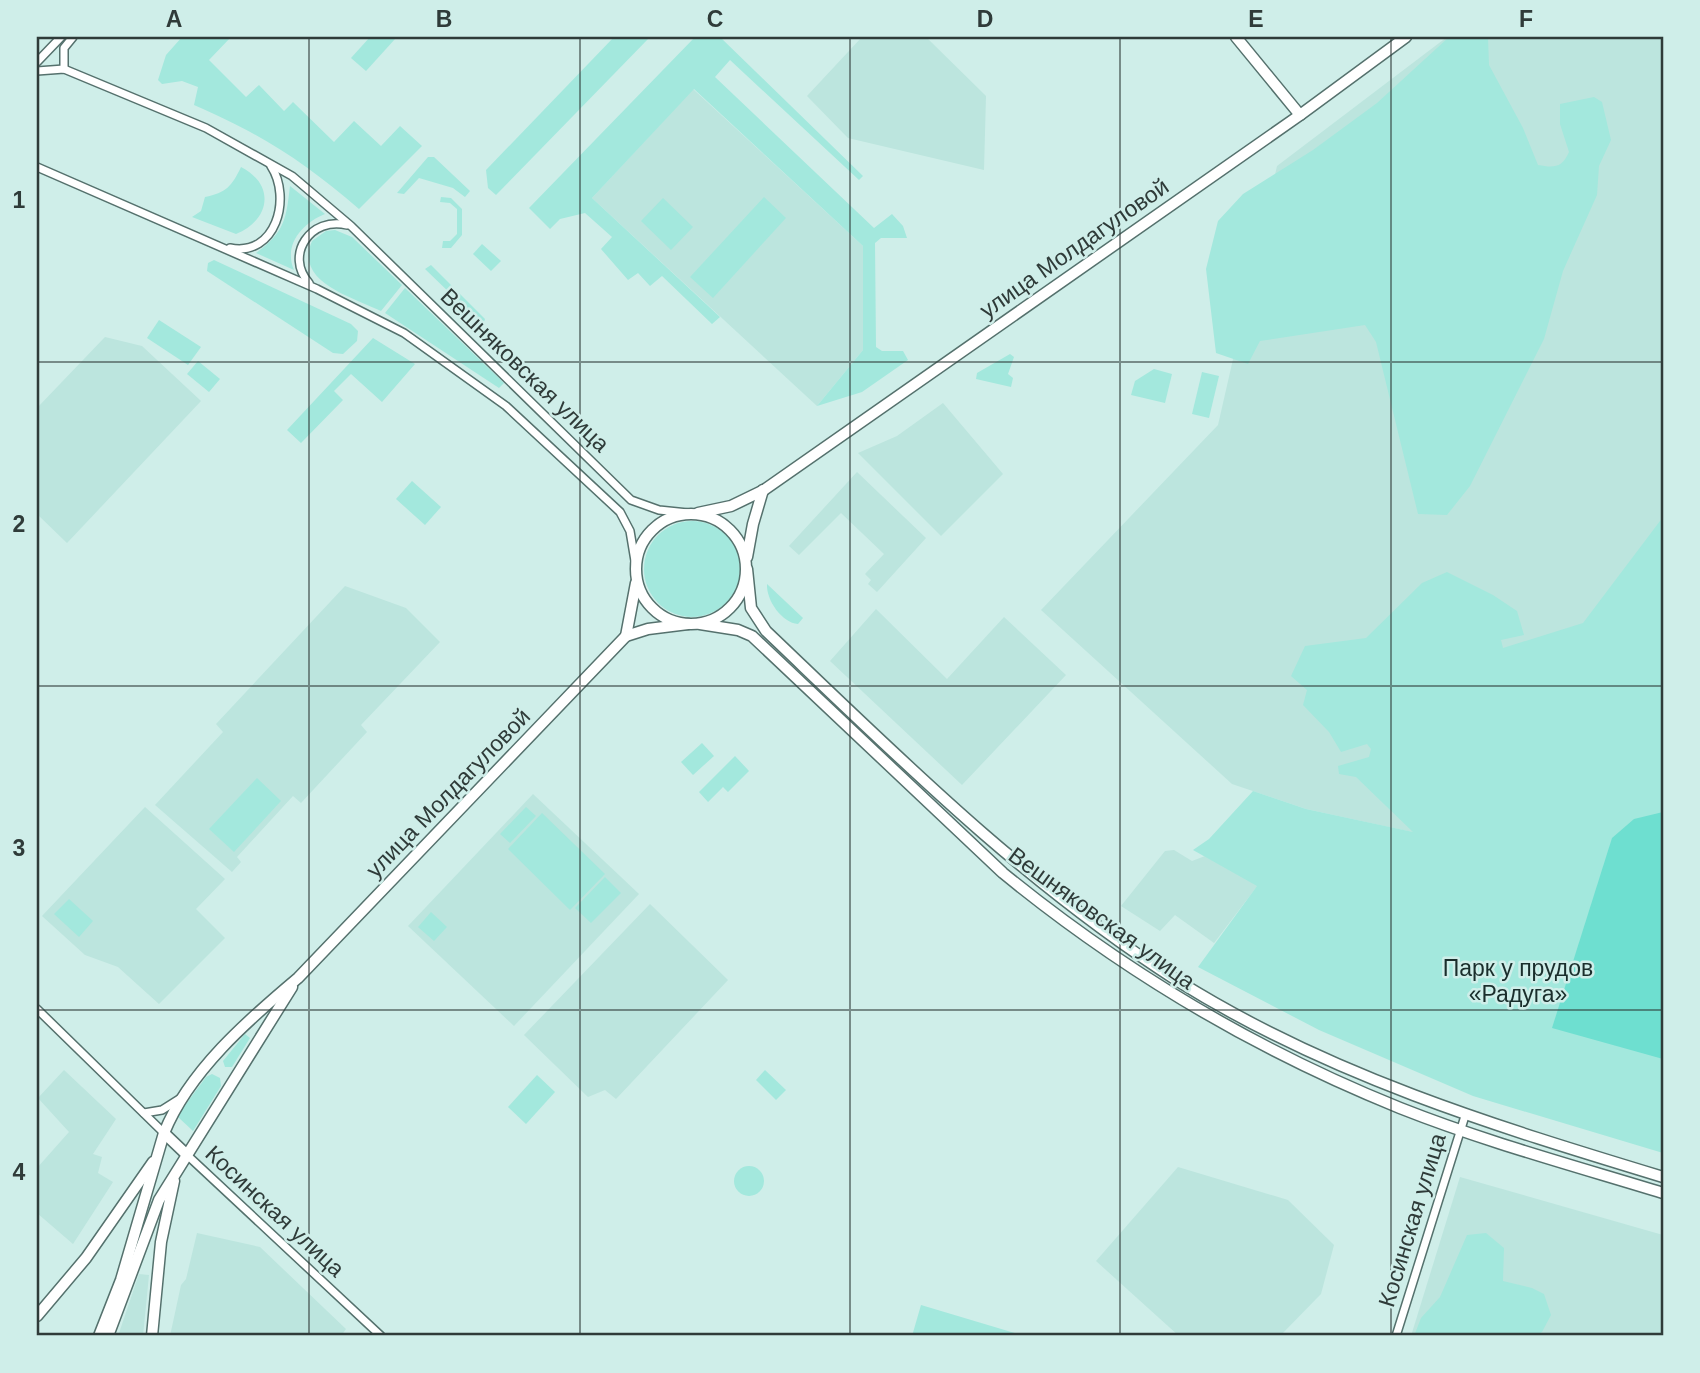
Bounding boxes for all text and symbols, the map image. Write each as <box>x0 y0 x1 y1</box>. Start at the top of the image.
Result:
text: A <box>166 6 182 32</box>
text: B <box>436 6 452 32</box>
text: C <box>707 6 723 32</box>
text: D <box>977 6 993 32</box>
text: E <box>1248 6 1264 32</box>
text: F <box>1519 6 1533 32</box>
street label: улица Молдагуловой <box>975 173 1173 323</box>
text: 1 <box>13 187 26 213</box>
street label: Вешняковская улица <box>435 283 615 457</box>
text: 2 <box>13 511 25 537</box>
street label: улица Молдагуловой <box>361 703 535 883</box>
text: 3 <box>13 835 25 861</box>
street label: Вешняковская улица <box>1004 842 1200 994</box>
park label: Парк у прудов «Радуга» <box>1443 955 1593 1007</box>
street label: Косинская улица <box>1373 1130 1451 1310</box>
street label: Косинская улица <box>200 1140 350 1282</box>
text: 4 <box>13 1159 26 1185</box>

